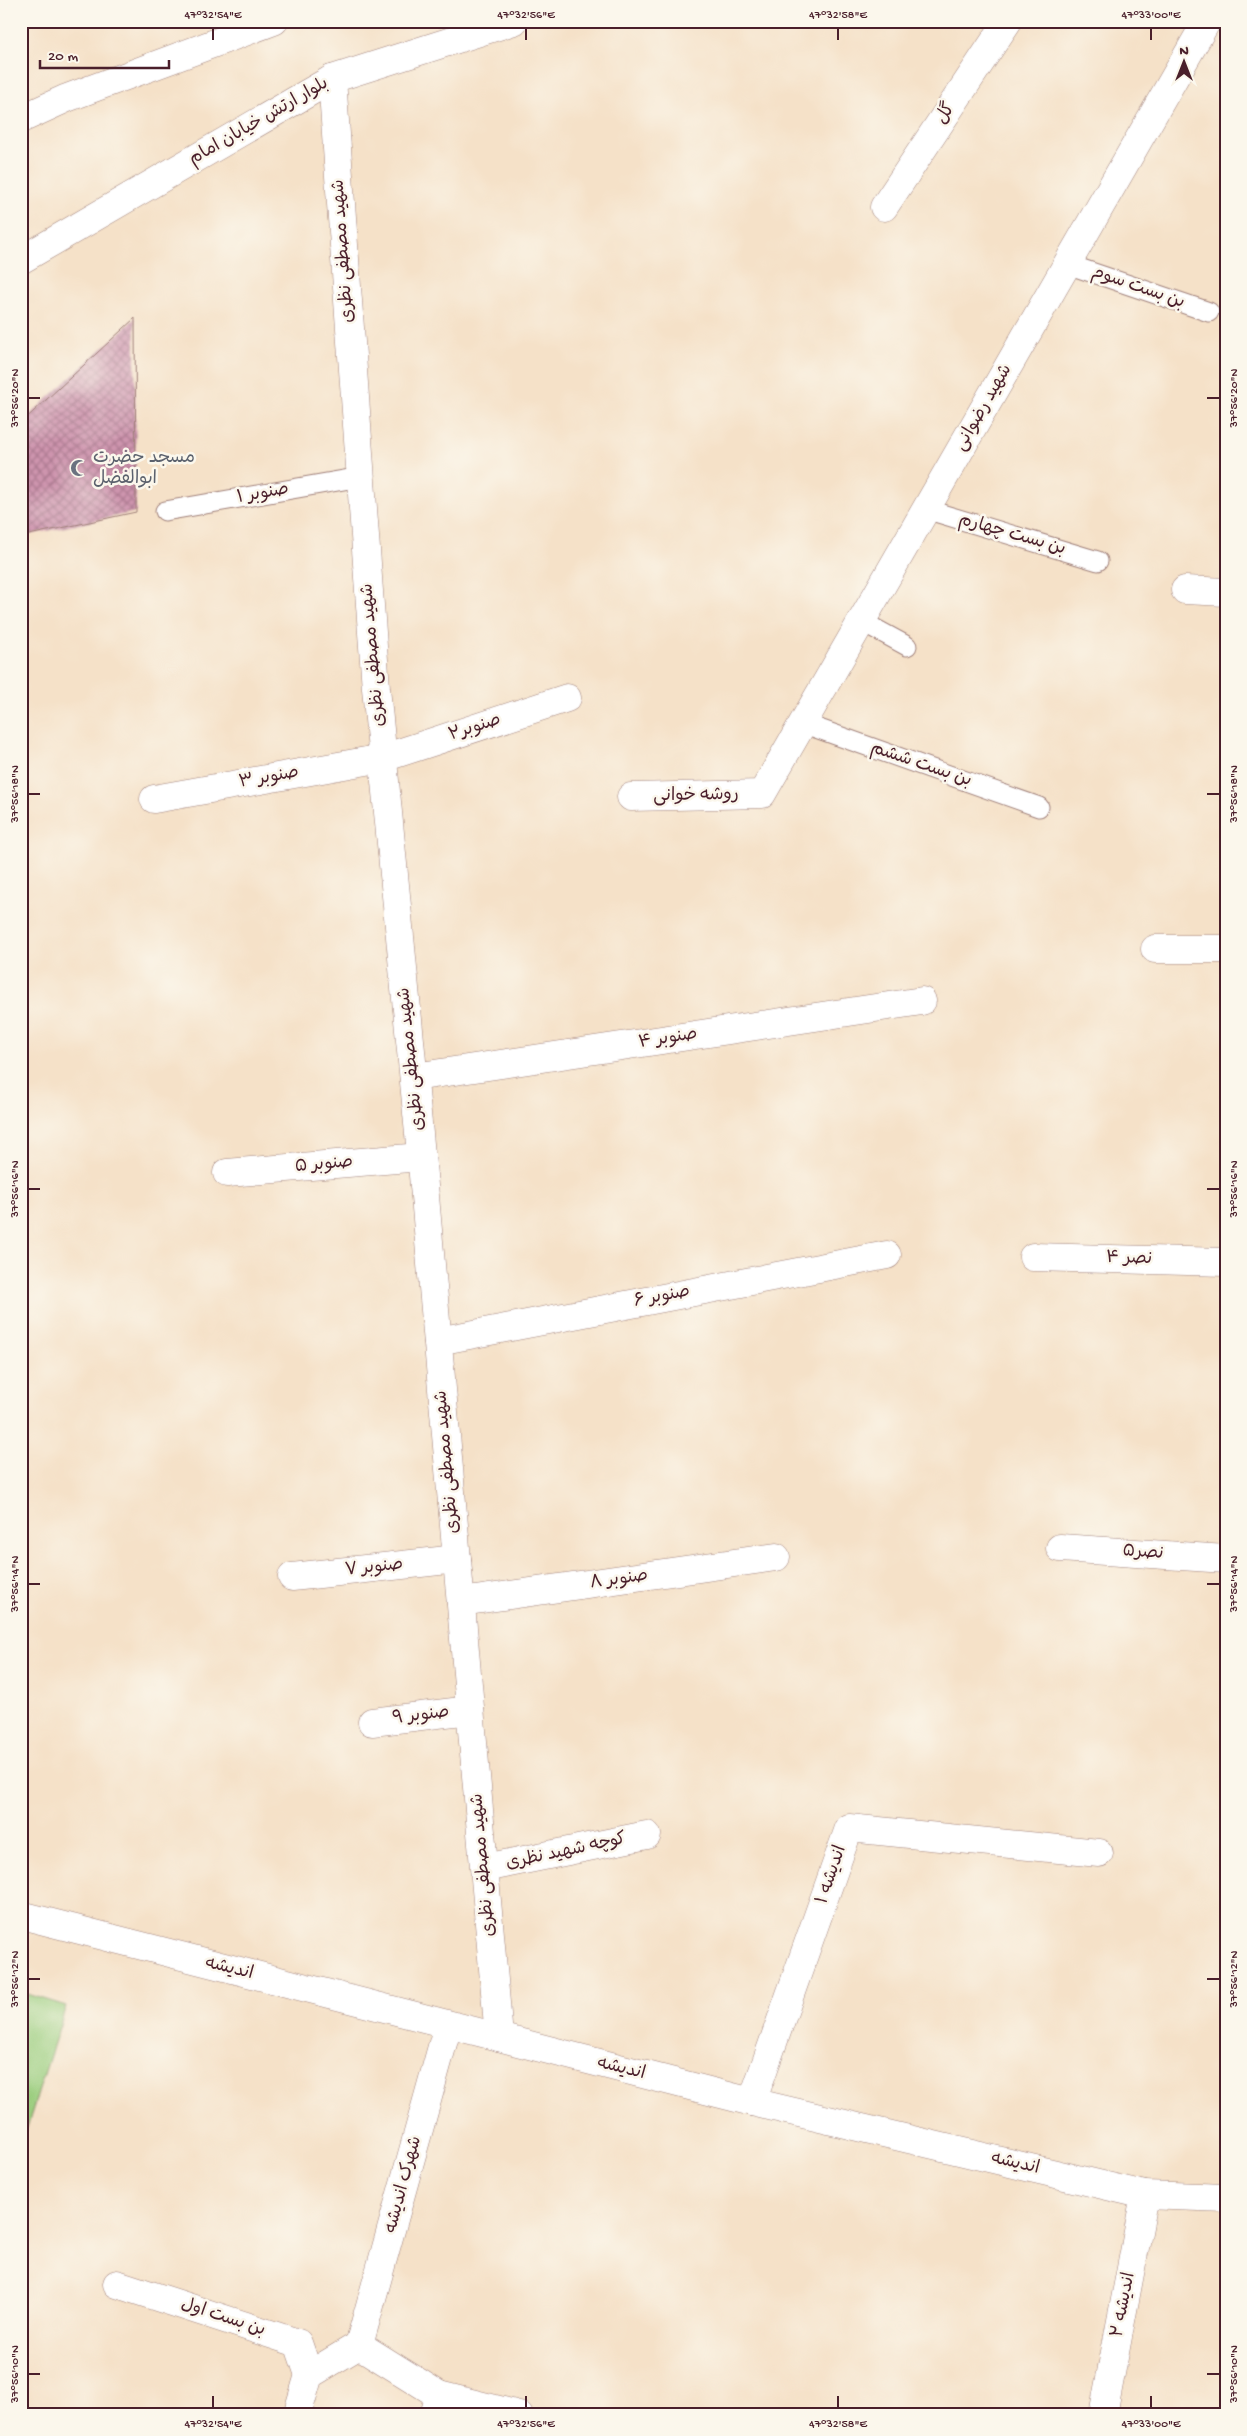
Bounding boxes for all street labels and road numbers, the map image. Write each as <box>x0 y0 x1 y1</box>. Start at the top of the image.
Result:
street label: بلوار ارتش خیابان امام <box>186 74 333 171</box>
street label: گل <box>930 98 961 128</box>
street label: شهید مصطفی نظری <box>329 179 359 323</box>
street label: بن بست سوم <box>1088 262 1187 315</box>
street label: شهید رضوانی <box>951 361 1017 455</box>
street label: صنوبر ۱ <box>235 479 291 509</box>
street label: بن بست چهارم <box>956 510 1068 561</box>
street label: شهید مصطفی نظری <box>357 582 391 728</box>
street label: صنوبر۲ <box>446 710 504 746</box>
street label: بن بست ششم <box>867 738 974 793</box>
street label: صنوبر ۳ <box>237 762 301 794</box>
street label: روشه خوانی <box>653 785 739 807</box>
street label: شهید مصطفی نظری <box>394 986 430 1132</box>
street label: صنوبر ۴ <box>637 1024 699 1054</box>
street label: صنوبر ۵ <box>294 1152 354 1178</box>
street label: نصر ۴ <box>1105 1248 1153 1270</box>
street label: صنوبر ۶ <box>632 1281 692 1313</box>
street label: شهید مصطفی نظری <box>431 1389 465 1535</box>
street label: نصر۵ <box>1122 1541 1164 1565</box>
street label: صنوبر ۷ <box>344 1554 404 1582</box>
street label: صنوبر ۸ <box>589 1566 649 1594</box>
street label: صنوبر ۹ <box>391 1702 451 1730</box>
street label: شهید مصطفی نظری <box>467 1792 501 1938</box>
street label: کوچه شهید نظری <box>504 1829 628 1875</box>
street label: اندیشه ۱ <box>812 1843 852 1907</box>
street label: اندیشه <box>202 1953 256 1985</box>
street label: اندیشه <box>594 2053 648 2085</box>
street label: شهرک اندیشه <box>381 2134 427 2236</box>
street label: اندیشه <box>989 2148 1041 2180</box>
street label: اندیشه ۲ <box>1107 2271 1141 2339</box>
street label: بن بست اول <box>178 2294 268 2342</box>

